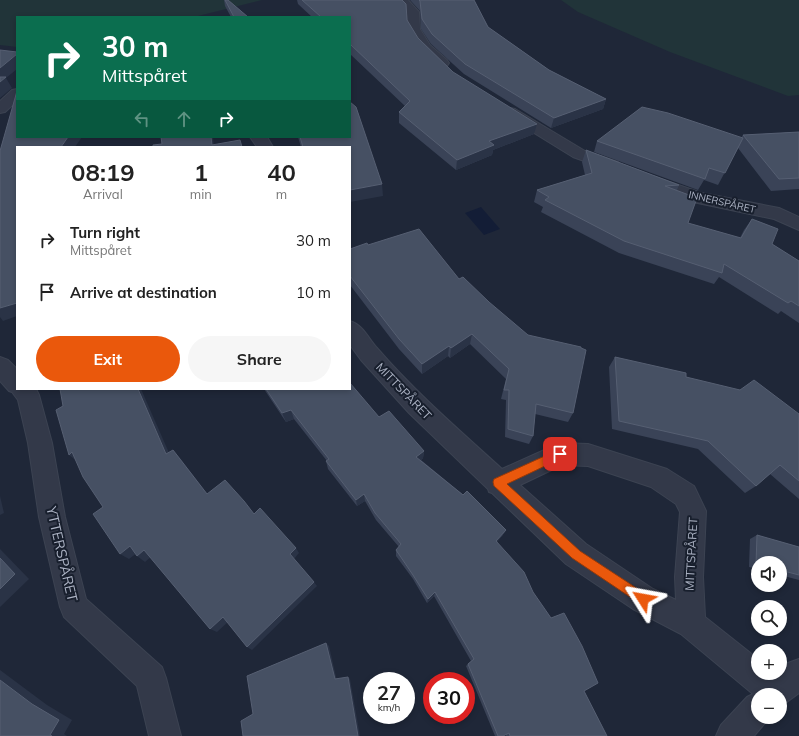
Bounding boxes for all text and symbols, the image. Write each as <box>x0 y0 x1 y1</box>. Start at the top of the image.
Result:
text: 30 m <box>102 29 168 64</box>
icon: right <box>36 32 88 84</box>
text: Mittspåret <box>102 64 187 87</box>
icon: left <box>131 108 153 130</box>
icon: ahead <box>173 108 195 130</box>
icon: right <box>215 108 237 130</box>
text: 08:19 <box>71 157 135 187</box>
text: 1 <box>194 157 208 187</box>
text: 40 <box>267 157 296 187</box>
text: Arrival <box>83 186 123 202</box>
text: min <box>190 186 212 202</box>
text: m <box>276 186 287 202</box>
street label: INNERSPÅRET <box>687 188 757 216</box>
text: Turn right <box>70 223 140 242</box>
icon: right <box>36 229 58 251</box>
text: 30 m <box>296 231 331 250</box>
text: Mittspåret <box>70 242 131 258</box>
icon: arrive <box>36 281 58 303</box>
text: Arrive at destination <box>70 283 217 302</box>
text: 10 m <box>296 283 331 302</box>
button: Exit <box>36 336 180 382</box>
button: Share <box>188 336 331 382</box>
street label: MITTSPÅRET <box>373 359 435 423</box>
pin <box>543 437 577 471</box>
icon: arrive <box>549 443 571 465</box>
street label: YTTERSPÅRET <box>42 504 82 604</box>
street label: MITTSPÅRET <box>682 516 700 591</box>
map controls <box>751 556 787 724</box>
button: sound <box>751 556 787 592</box>
position arrow <box>622 578 664 620</box>
button: search <box>751 600 787 636</box>
button: + <box>751 644 787 680</box>
speed limit sign: 30 <box>423 672 475 724</box>
text: 27 <box>377 680 401 705</box>
button: − <box>751 688 787 724</box>
text: km/h <box>378 701 400 714</box>

